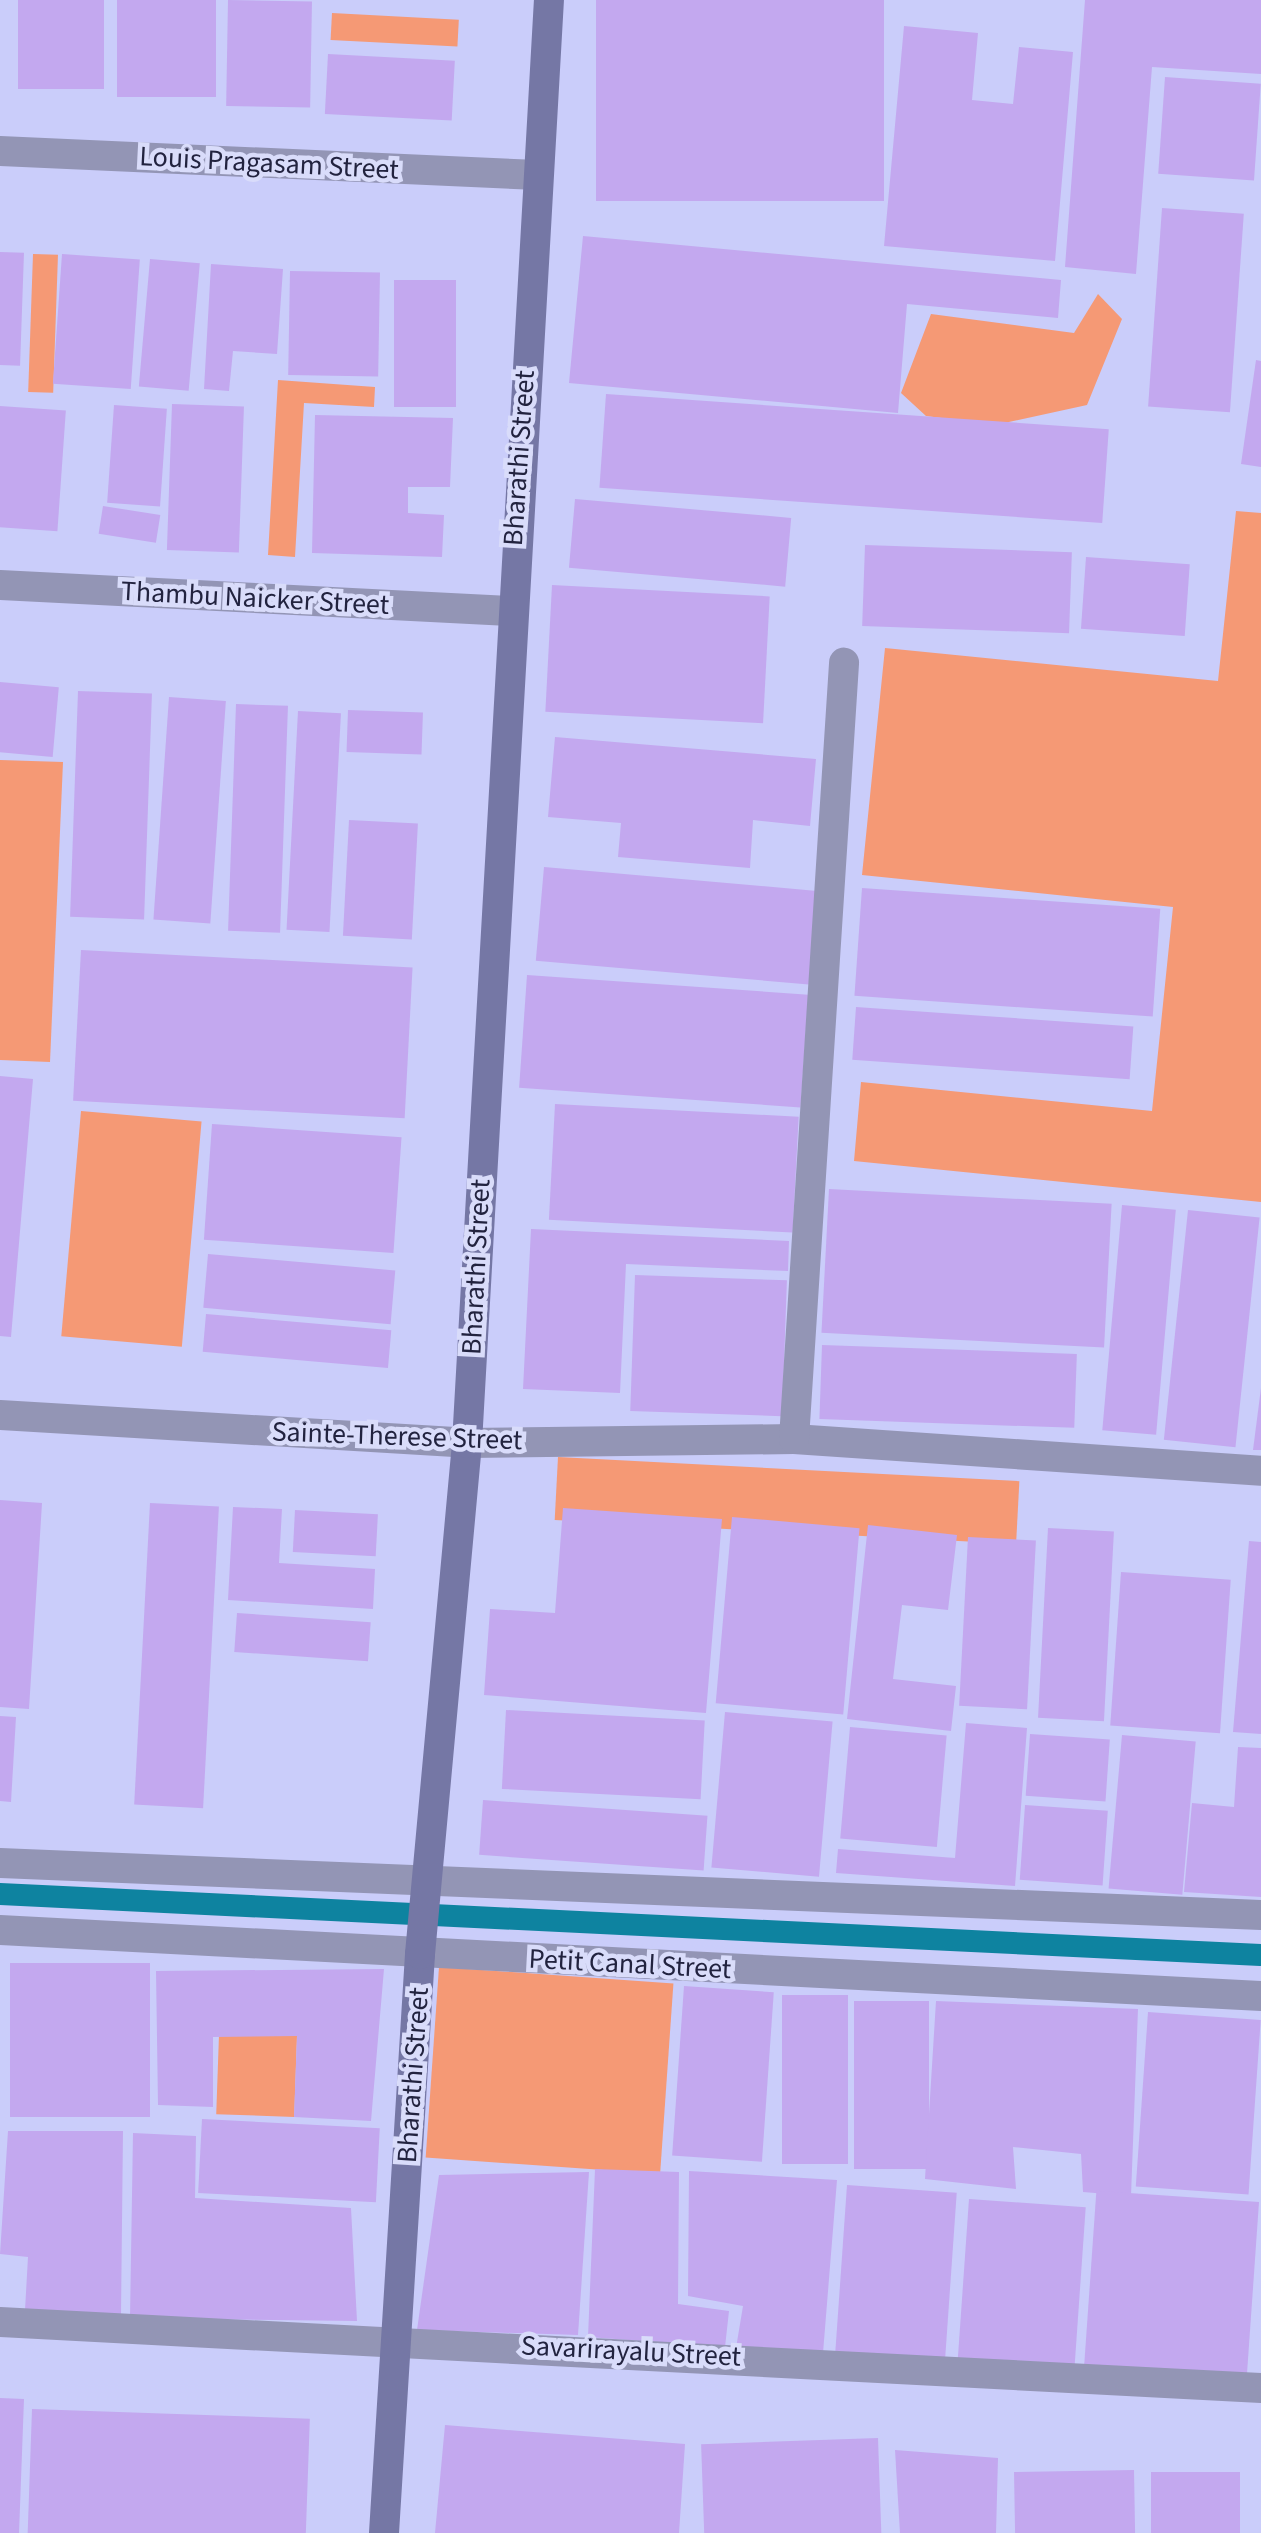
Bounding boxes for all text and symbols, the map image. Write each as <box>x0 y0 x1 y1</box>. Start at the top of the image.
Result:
street label: Louis Pragasam Street <box>139 139 399 187</box>
street label: Bharathi Street <box>496 369 542 547</box>
street label: Thambu Naicker Street <box>120 574 390 622</box>
street label: Bharathi Street <box>455 1178 497 1356</box>
street label: Sainte-Therese Street <box>271 1415 523 1457</box>
street label: Petit Canal Street <box>528 1942 732 1986</box>
street label: Bharathi Street <box>390 1986 436 2164</box>
street label: Savarirayalu Street <box>520 2328 742 2374</box>

